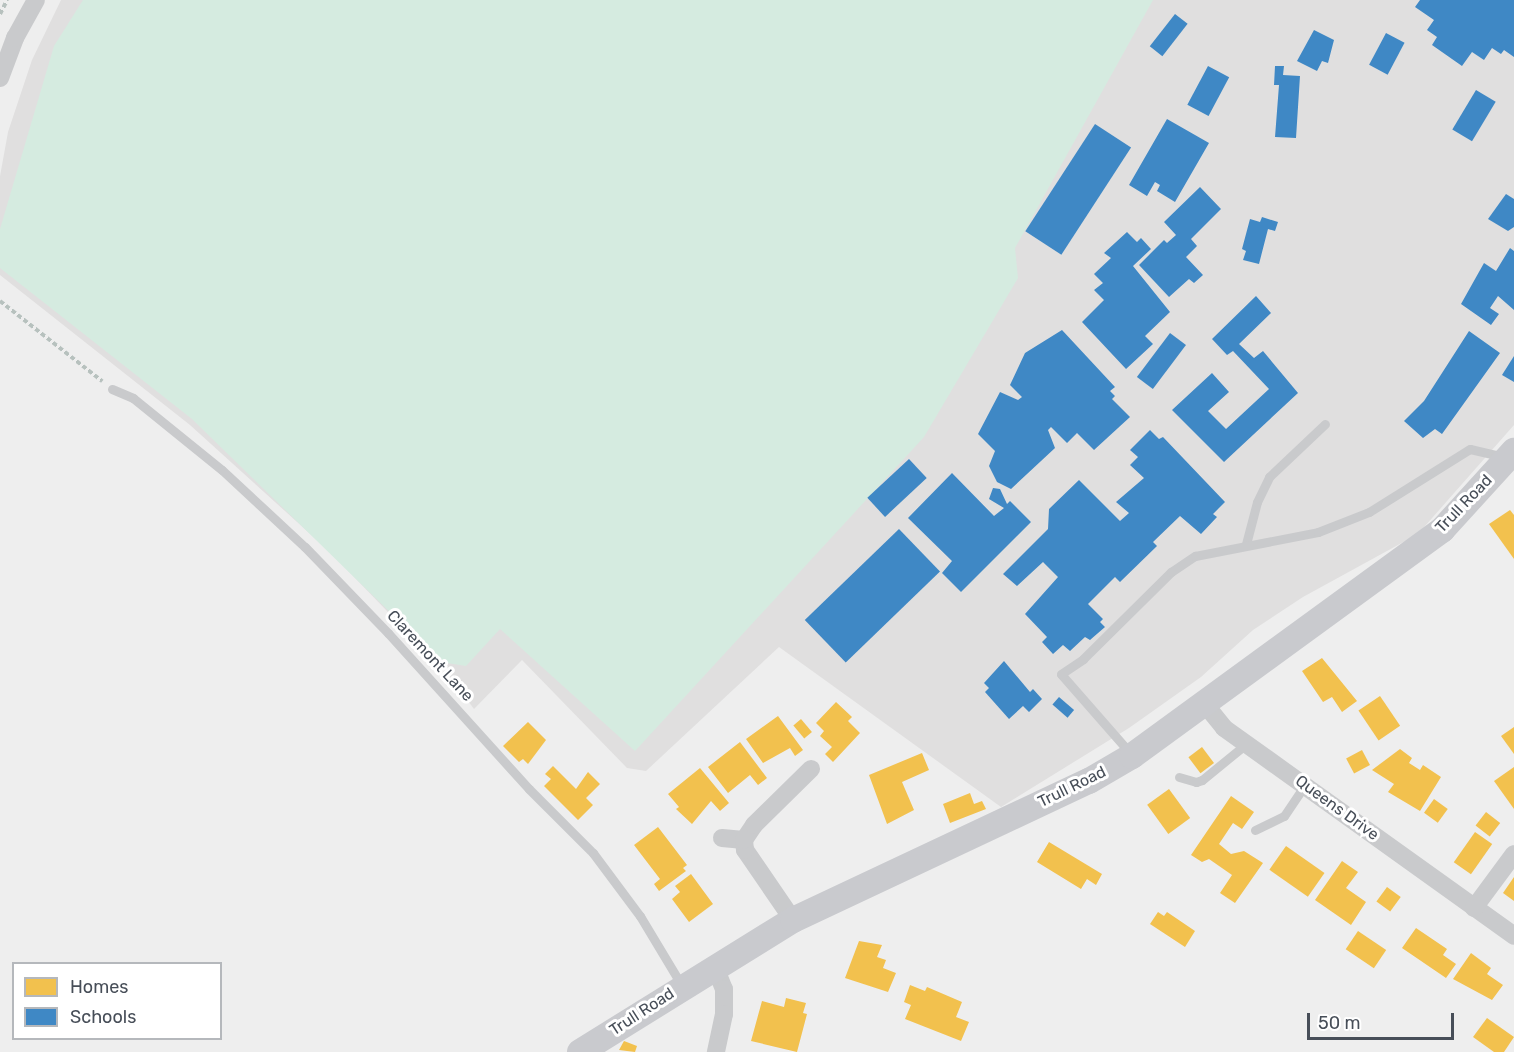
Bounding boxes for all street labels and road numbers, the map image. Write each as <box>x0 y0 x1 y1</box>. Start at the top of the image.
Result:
street label: Trull Road <box>1432 471 1496 537</box>
street label: Claremont Lane <box>383 606 477 706</box>
street label: Trull Road <box>1035 762 1109 812</box>
street label: Queens Drive <box>1291 771 1383 845</box>
street label: Trull Road <box>606 984 678 1040</box>

